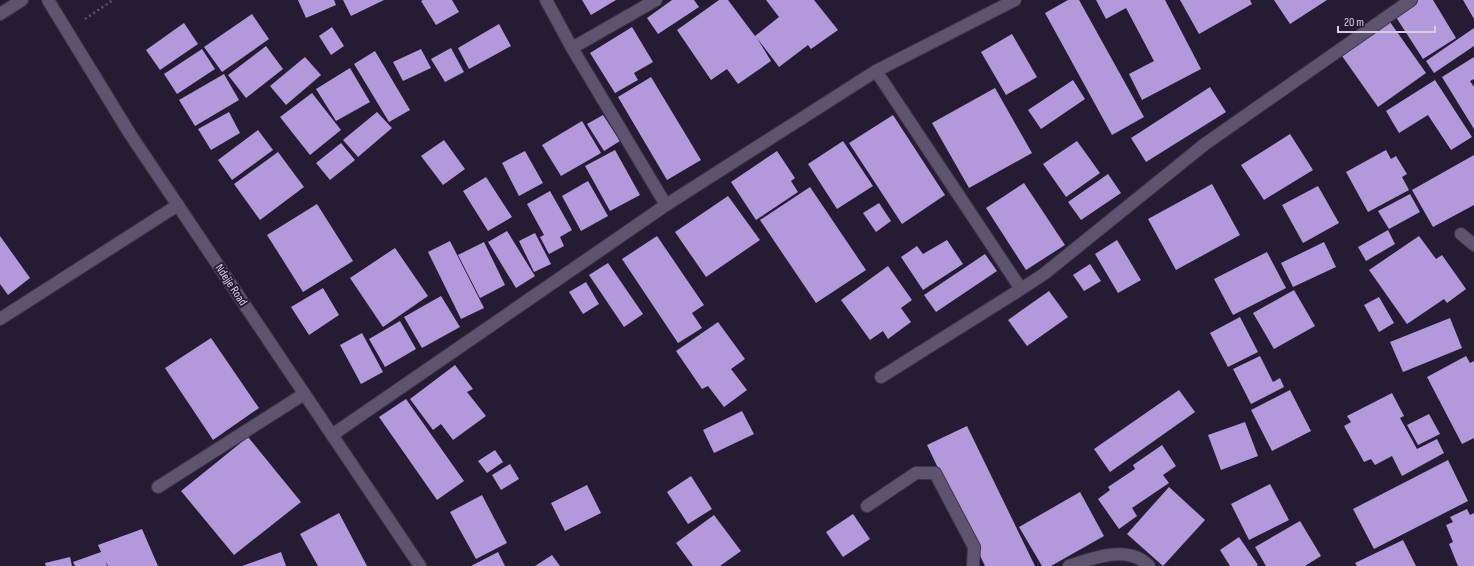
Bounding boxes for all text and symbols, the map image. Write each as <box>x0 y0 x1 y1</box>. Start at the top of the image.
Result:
scale bar <box>1338 8 1435 34</box>
text: 20 m <box>1344 15 1364 30</box>
street label: Ndejje Road <box>212 261 250 309</box>

